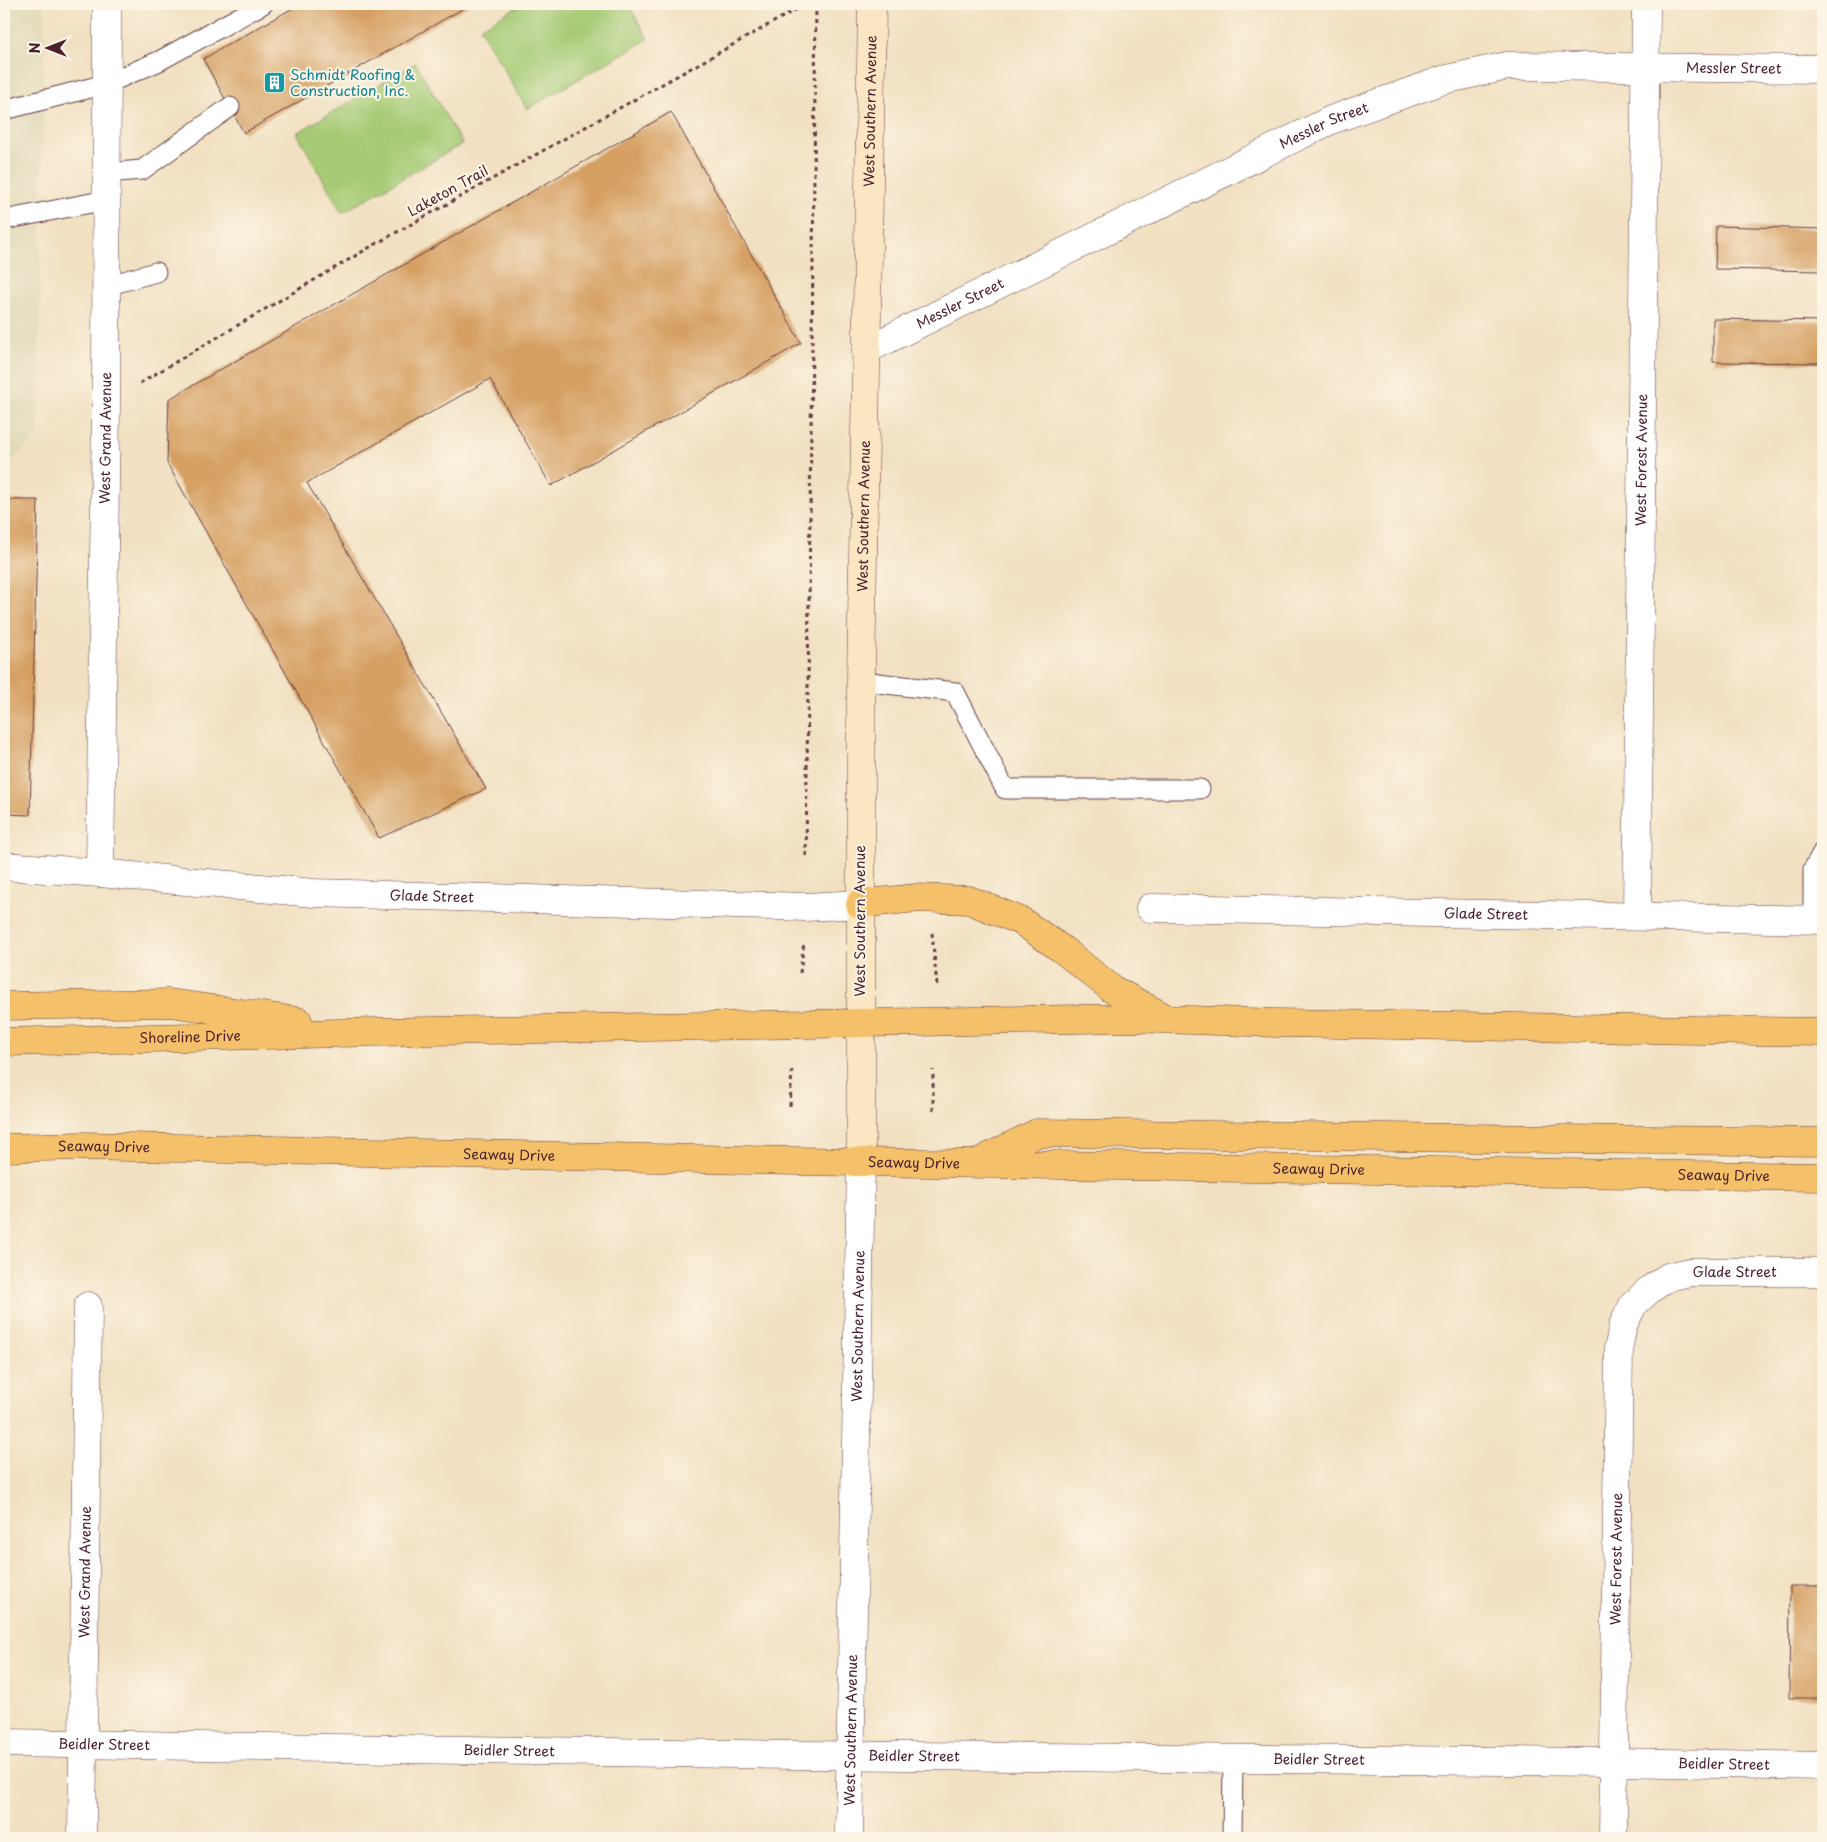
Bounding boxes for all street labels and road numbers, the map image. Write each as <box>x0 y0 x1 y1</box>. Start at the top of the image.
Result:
street label: West Southern Avenue <box>858 35 881 187</box>
street label: Messler Street <box>1686 57 1782 79</box>
street label: Messler Street <box>1275 96 1371 154</box>
street label: Laketon Trail <box>403 160 492 221</box>
street label: Messler Street <box>912 272 1008 334</box>
street label: West Grand Avenue <box>94 372 116 504</box>
street label: West Forest Avenue <box>1630 393 1652 526</box>
street label: West Southern Avenue <box>851 440 875 592</box>
street label: West Southern Avenue <box>849 845 870 997</box>
street label: Glade Street <box>389 884 474 908</box>
street label: Glade Street <box>1444 902 1529 925</box>
street label: Shoreline Drive <box>139 1025 241 1048</box>
street label: Seaway Drive <box>58 1135 150 1157</box>
street label: Seaway Drive <box>463 1143 555 1166</box>
street label: Seaway Drive <box>868 1151 960 1174</box>
street label: Seaway Drive <box>1273 1157 1365 1180</box>
street label: Seaway Drive <box>1677 1164 1770 1186</box>
street label: West Southern Avenue <box>846 1250 869 1402</box>
street label: Glade Street <box>1693 1261 1777 1282</box>
street label: West Forest Avenue <box>1605 1492 1627 1625</box>
street label: West Grand Avenue <box>73 1506 96 1638</box>
street label: West Southern Avenue <box>839 1654 862 1806</box>
street label: Beidler Street <box>58 1733 150 1755</box>
street label: Beidler Street <box>463 1739 555 1761</box>
street label: Beidler Street <box>868 1745 960 1766</box>
street label: Beidler Street <box>1273 1748 1365 1770</box>
street label: Beidler Street <box>1678 1752 1770 1775</box>

